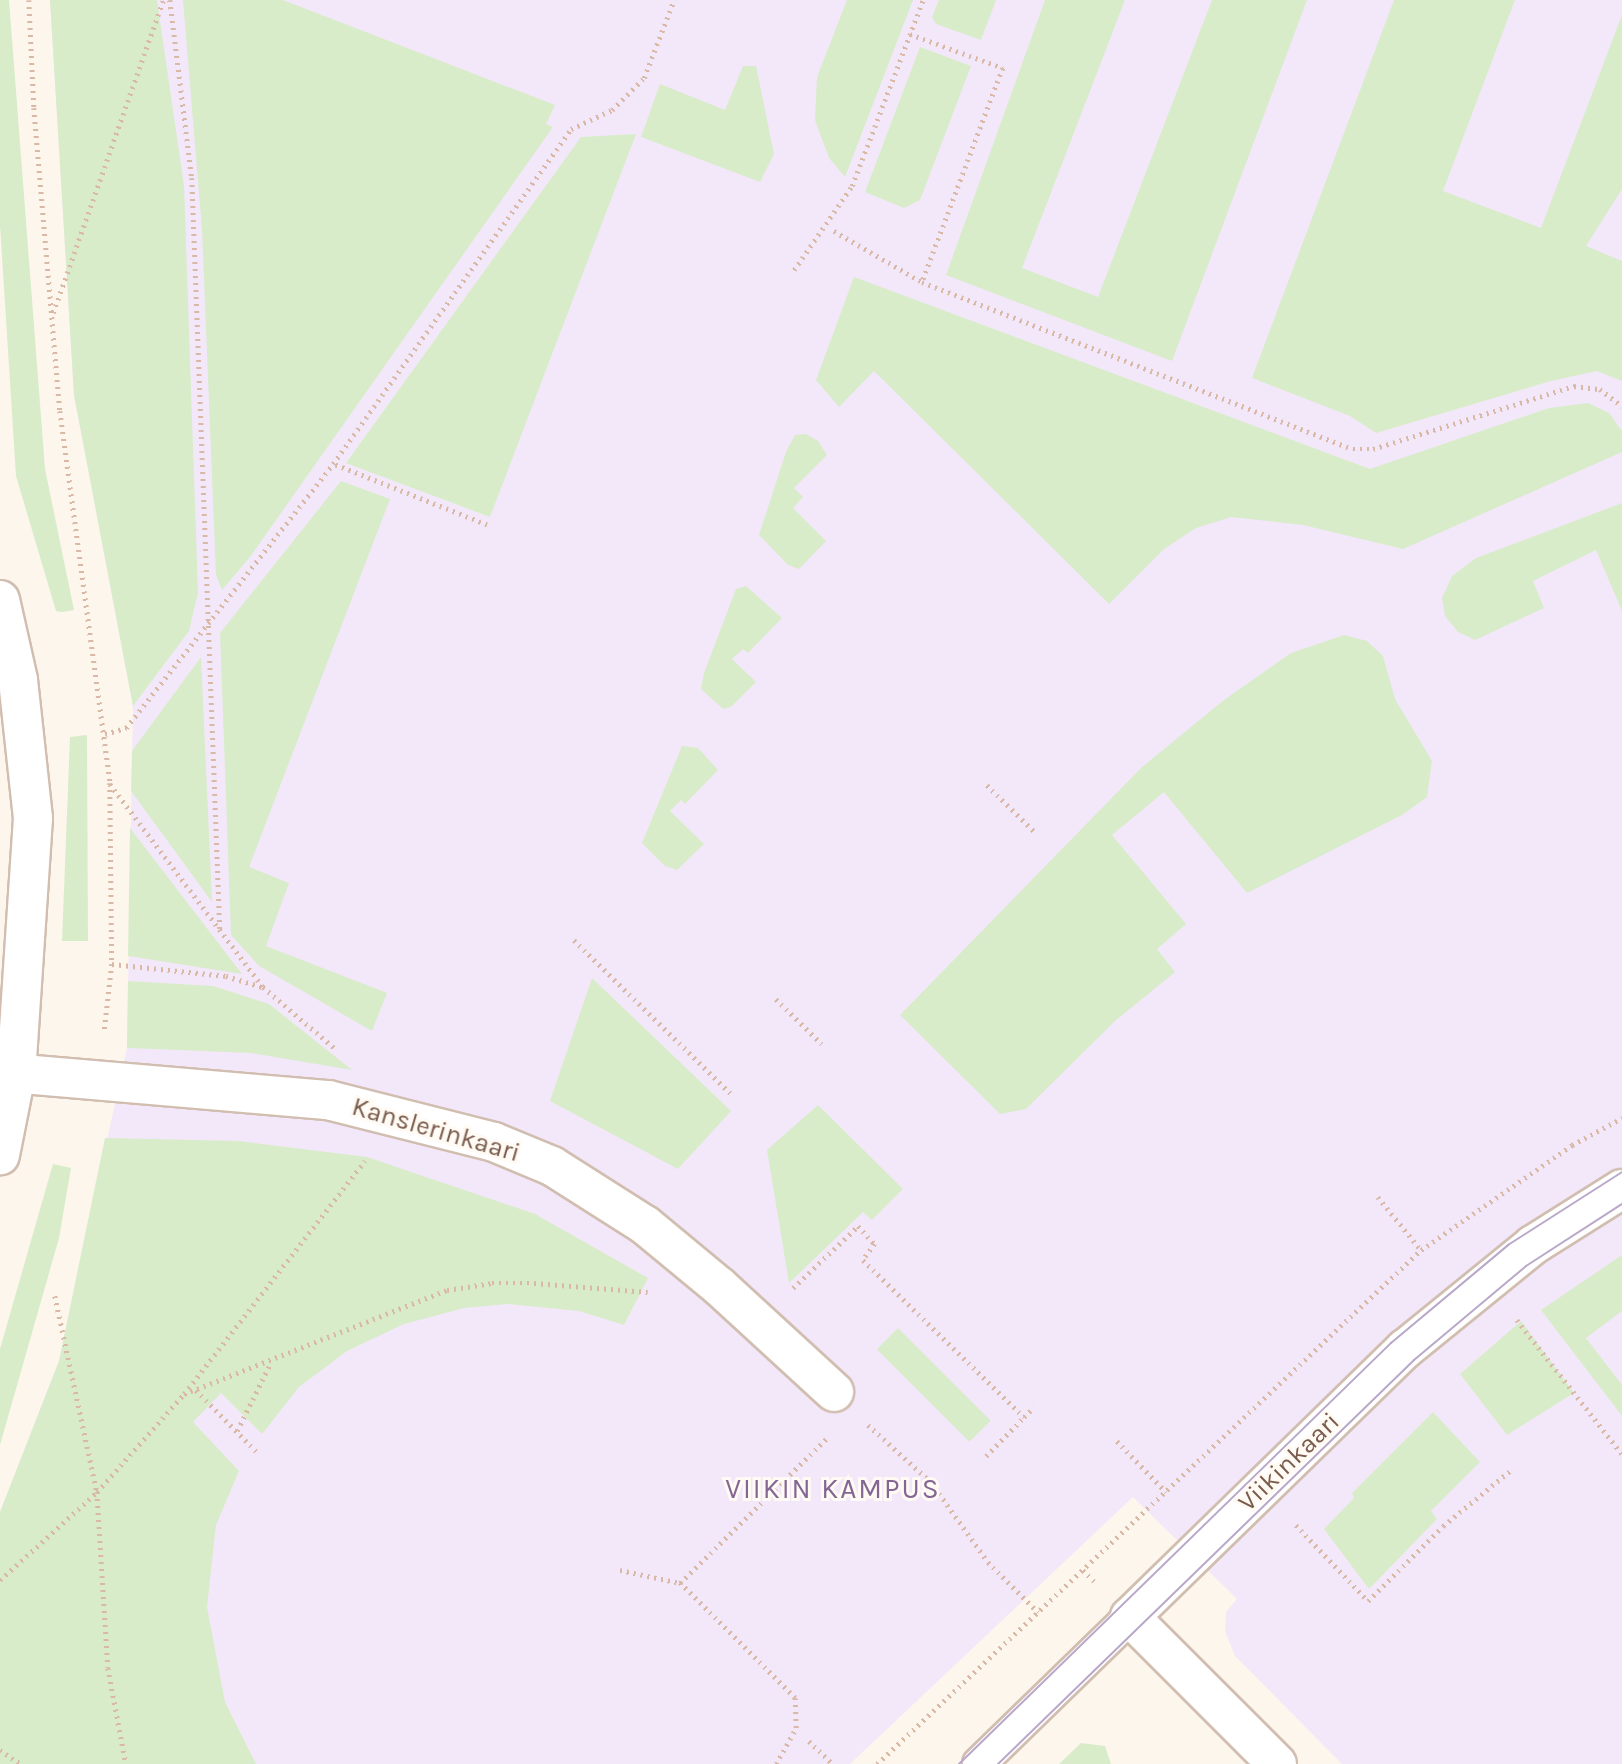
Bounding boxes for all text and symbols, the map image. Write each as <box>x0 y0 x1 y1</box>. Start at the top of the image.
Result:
street label: Kanslerinkaari <box>348 1091 524 1169</box>
street label: Viikinkaari <box>1232 1406 1346 1518</box>
district label: VIIKIN KAMPUS <box>727 1472 939 1506</box>

